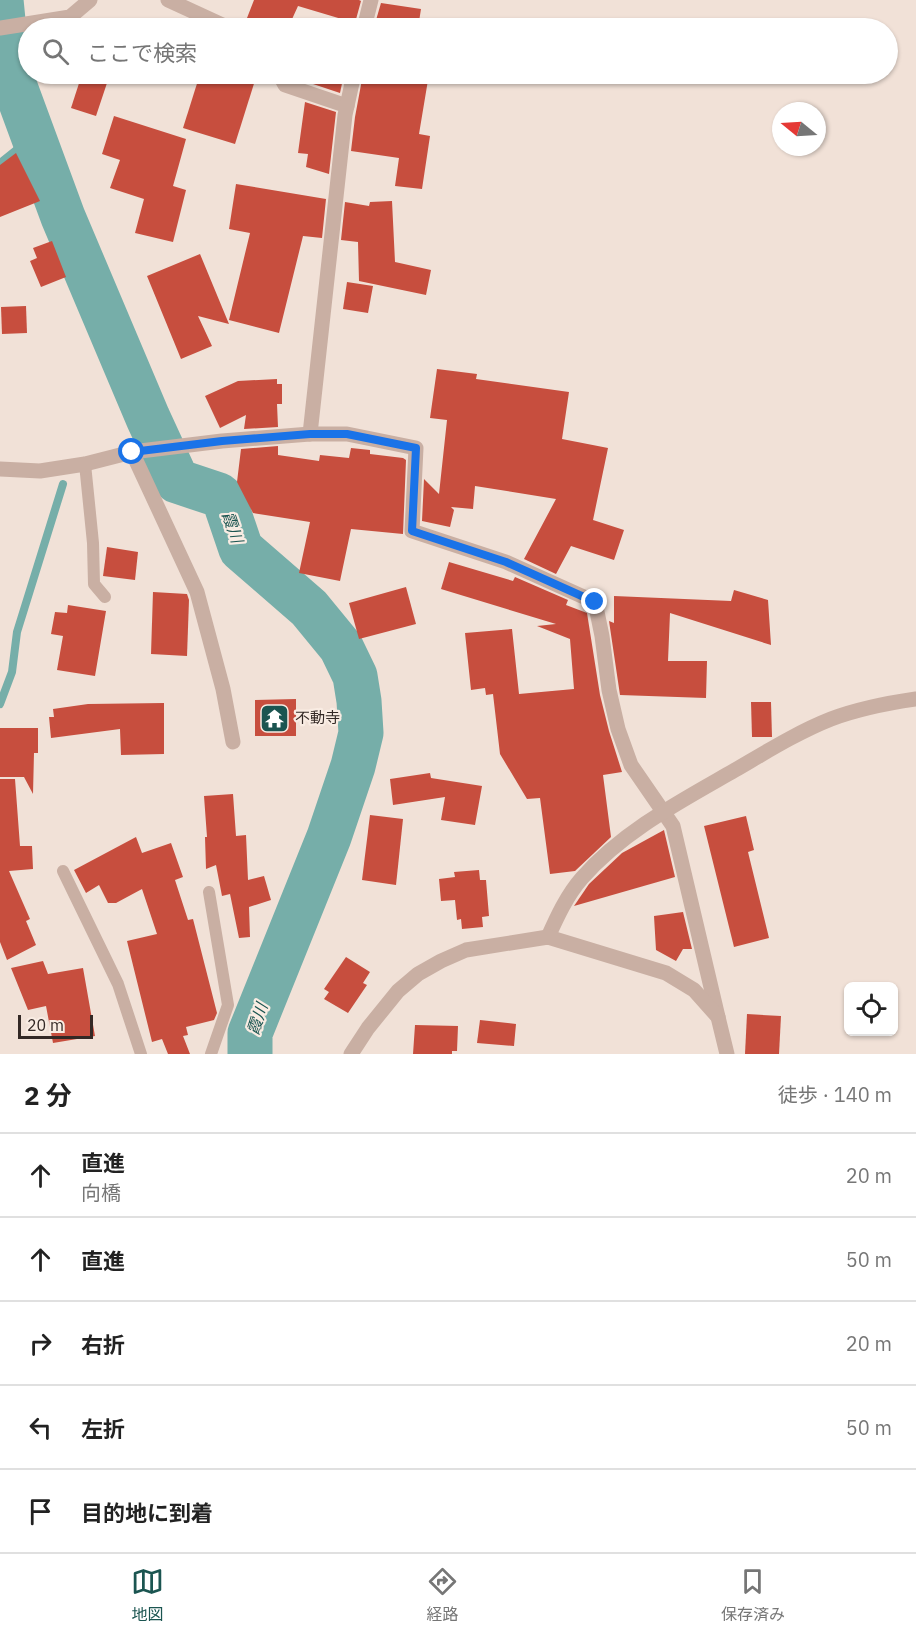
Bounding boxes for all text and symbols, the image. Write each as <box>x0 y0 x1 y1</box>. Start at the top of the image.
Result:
search box <box>18 18 898 84</box>
icon: search <box>39 35 72 68</box>
text: ここで検索 <box>87 38 197 67</box>
north arrow <box>772 102 826 156</box>
route start <box>118 438 144 464</box>
water label: 霞川 <box>218 509 248 547</box>
route end <box>581 588 607 614</box>
temple icon: 不動寺 <box>258 702 290 734</box>
place label: 不動寺 <box>295 708 340 727</box>
map controls <box>844 982 898 1036</box>
button: locate <box>844 982 898 1036</box>
water label: 霞川 <box>243 999 272 1037</box>
scale bar <box>18 1012 93 1040</box>
text: 20 m <box>27 1015 64 1035</box>
text: 2 分 <box>24 1078 72 1112</box>
text: 徒歩 · 140 m <box>778 1081 892 1108</box>
text: 直進 <box>81 1148 125 1177</box>
icon: ahead <box>24 1159 57 1192</box>
text: 20 m <box>846 1162 892 1189</box>
text: 向橋 <box>81 1179 121 1206</box>
icon: ahead <box>24 1243 57 1276</box>
text: 直進 <box>81 1246 125 1275</box>
text: 50 m <box>846 1246 892 1273</box>
icon: right <box>24 1327 57 1360</box>
text: 右折 <box>81 1330 125 1359</box>
text: 20 m <box>846 1330 892 1357</box>
icon: left <box>24 1411 57 1444</box>
text: 左折 <box>81 1414 125 1443</box>
text: 50 m <box>846 1414 892 1441</box>
icon: arrive <box>24 1495 57 1528</box>
text: 目的地に到着 <box>81 1498 213 1527</box>
tab: 地図 <box>131 1565 164 1625</box>
tab: 経路 <box>426 1565 459 1625</box>
tab: 保存済み <box>721 1565 785 1625</box>

